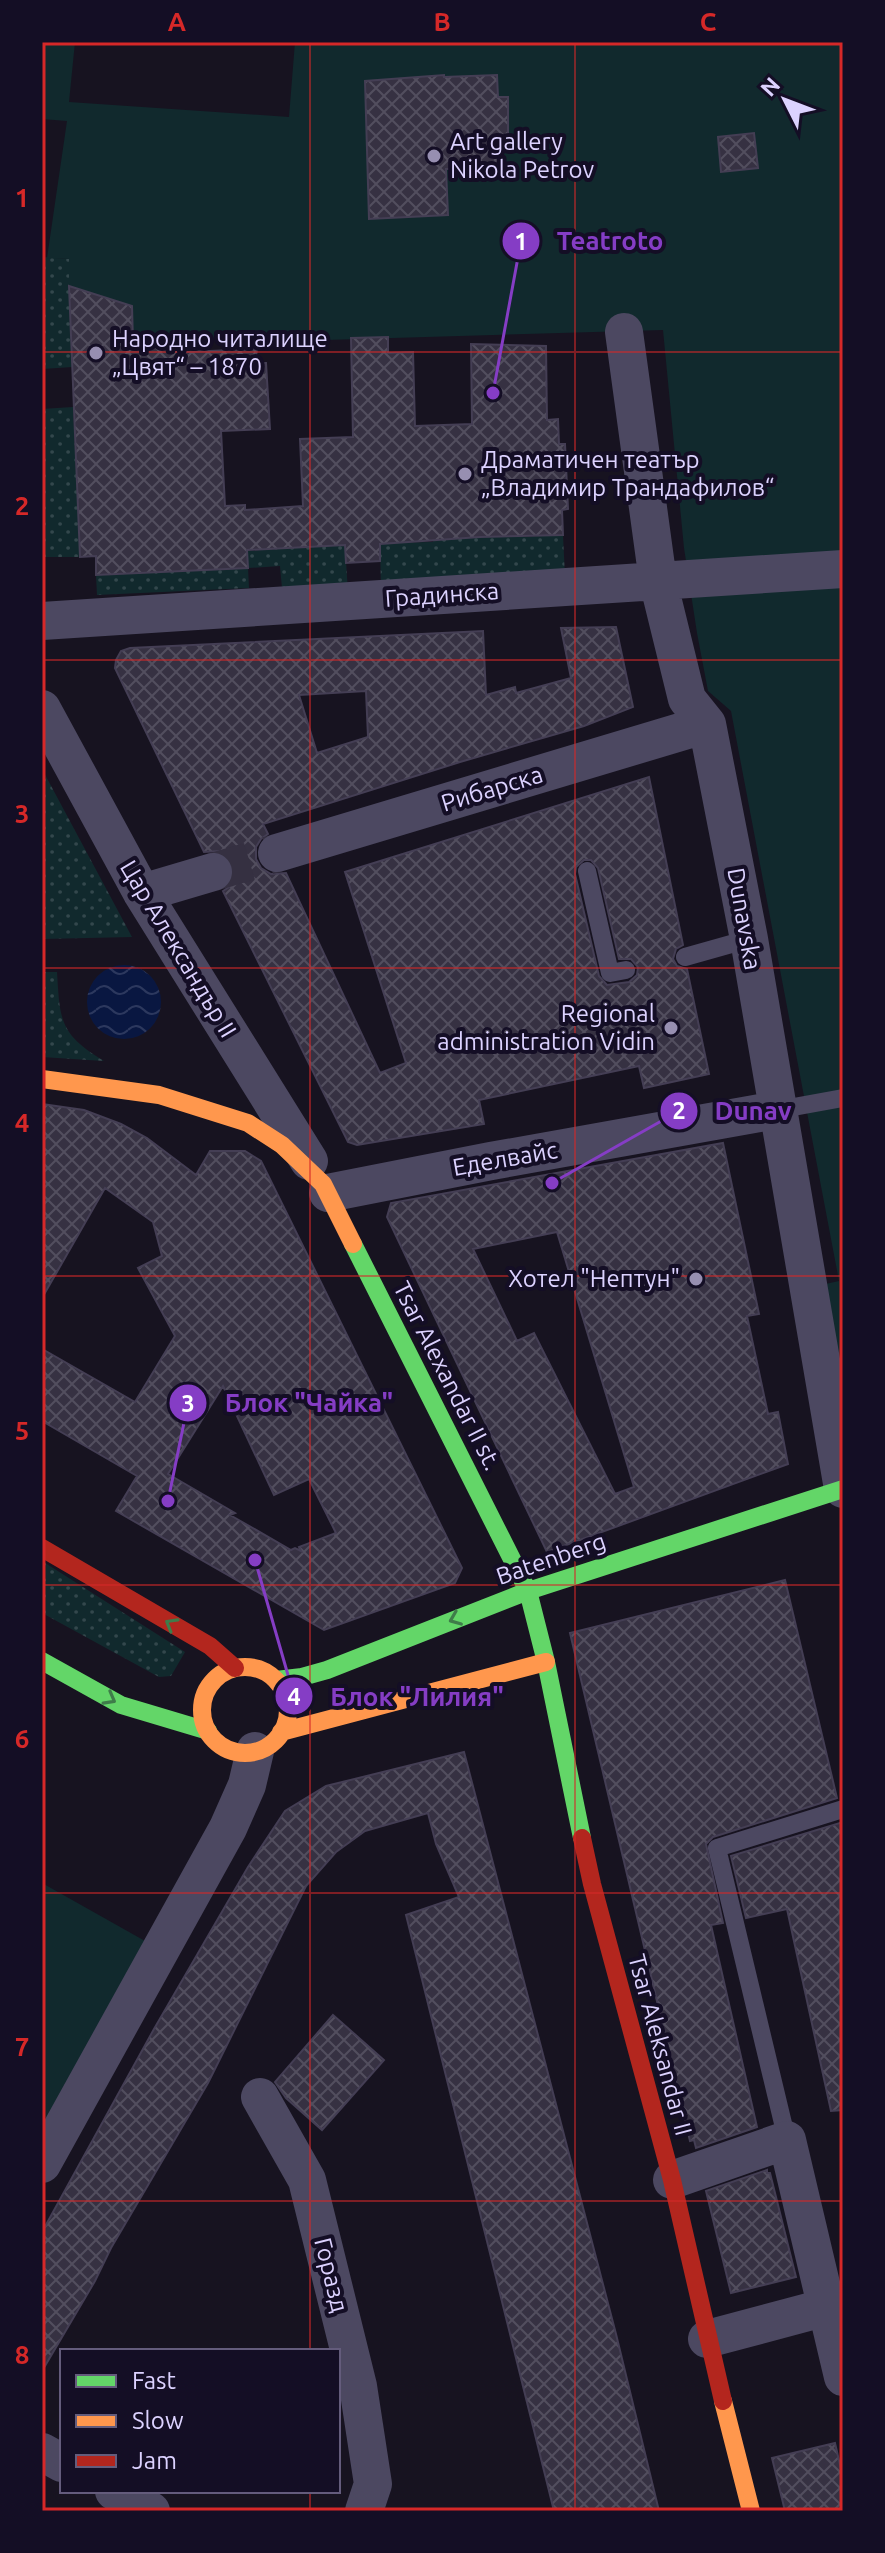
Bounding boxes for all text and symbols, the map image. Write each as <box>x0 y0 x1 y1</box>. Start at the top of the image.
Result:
text: A <box>168 7 187 36</box>
text: B <box>433 7 451 36</box>
text: C <box>700 7 717 36</box>
north arrow <box>745 60 825 140</box>
text: N <box>755 72 785 101</box>
place label: Art gallery Nikola Petrov <box>450 128 594 183</box>
marker: Art gallery Nikola Petrov <box>425 147 443 165</box>
text: 1 <box>15 183 29 212</box>
callout: Teatroto <box>501 216 680 266</box>
text: Teatroto <box>557 226 663 255</box>
text: 1 <box>514 228 528 255</box>
place label: Народно читалище „Цвят“ – 1870 <box>112 325 328 380</box>
marker: Народно читалище „Цвят“ – 1870 <box>87 344 105 362</box>
place label: Драматичен театър „Владимир Трандафилов“ <box>481 446 774 501</box>
marker: Драматичен театър „Владимир Трандафилов“ <box>456 465 474 483</box>
text: 2 <box>15 491 29 520</box>
street label: Градинска <box>384 577 500 612</box>
street label: Рибарска <box>438 760 546 817</box>
text: 3 <box>15 799 29 828</box>
street label: Цар Александър II <box>115 855 242 1042</box>
street label: Dunavska <box>722 866 767 972</box>
place label: Regional administration Vidin <box>437 1000 655 1055</box>
marker: Regional administration Vidin <box>662 1019 680 1037</box>
callout: Dunav <box>659 1086 808 1136</box>
text: Dunav <box>714 1096 792 1125</box>
text: 2 <box>672 1097 686 1124</box>
text: 4 <box>15 1108 29 1137</box>
street label: Еделвайс <box>450 1136 559 1181</box>
place label: Хотел "Нептун" <box>508 1265 680 1292</box>
marker: Хотел "Нептун" <box>687 1270 705 1288</box>
street label: Tsar Alexandar II st. <box>388 1277 507 1474</box>
callout: Блок "Чайка" <box>168 1378 409 1428</box>
text: Блок "Чайка" <box>225 1388 393 1417</box>
text: 3 <box>181 1390 195 1417</box>
text: 5 <box>15 1416 29 1445</box>
street label: Batenberg <box>493 1527 609 1590</box>
one-way arrow <box>449 1609 463 1626</box>
one-way arrow <box>165 1618 180 1634</box>
callout: Блок "Лилия" <box>274 1671 520 1721</box>
text: Блок "Лилия" <box>330 1682 504 1711</box>
text: 4 <box>287 1683 301 1710</box>
one-way arrow <box>101 1689 116 1705</box>
text: 6 <box>15 1724 29 1753</box>
street label: Tsar Aleksandar II <box>623 1951 698 2139</box>
text: 7 <box>15 2032 29 2061</box>
street label: Горазд <box>309 2235 354 2315</box>
text: 8 <box>15 2340 29 2369</box>
legend <box>60 2349 340 2493</box>
text: Fast <box>132 2367 176 2394</box>
text: Slow <box>132 2407 184 2434</box>
text: Jam <box>132 2447 177 2474</box>

